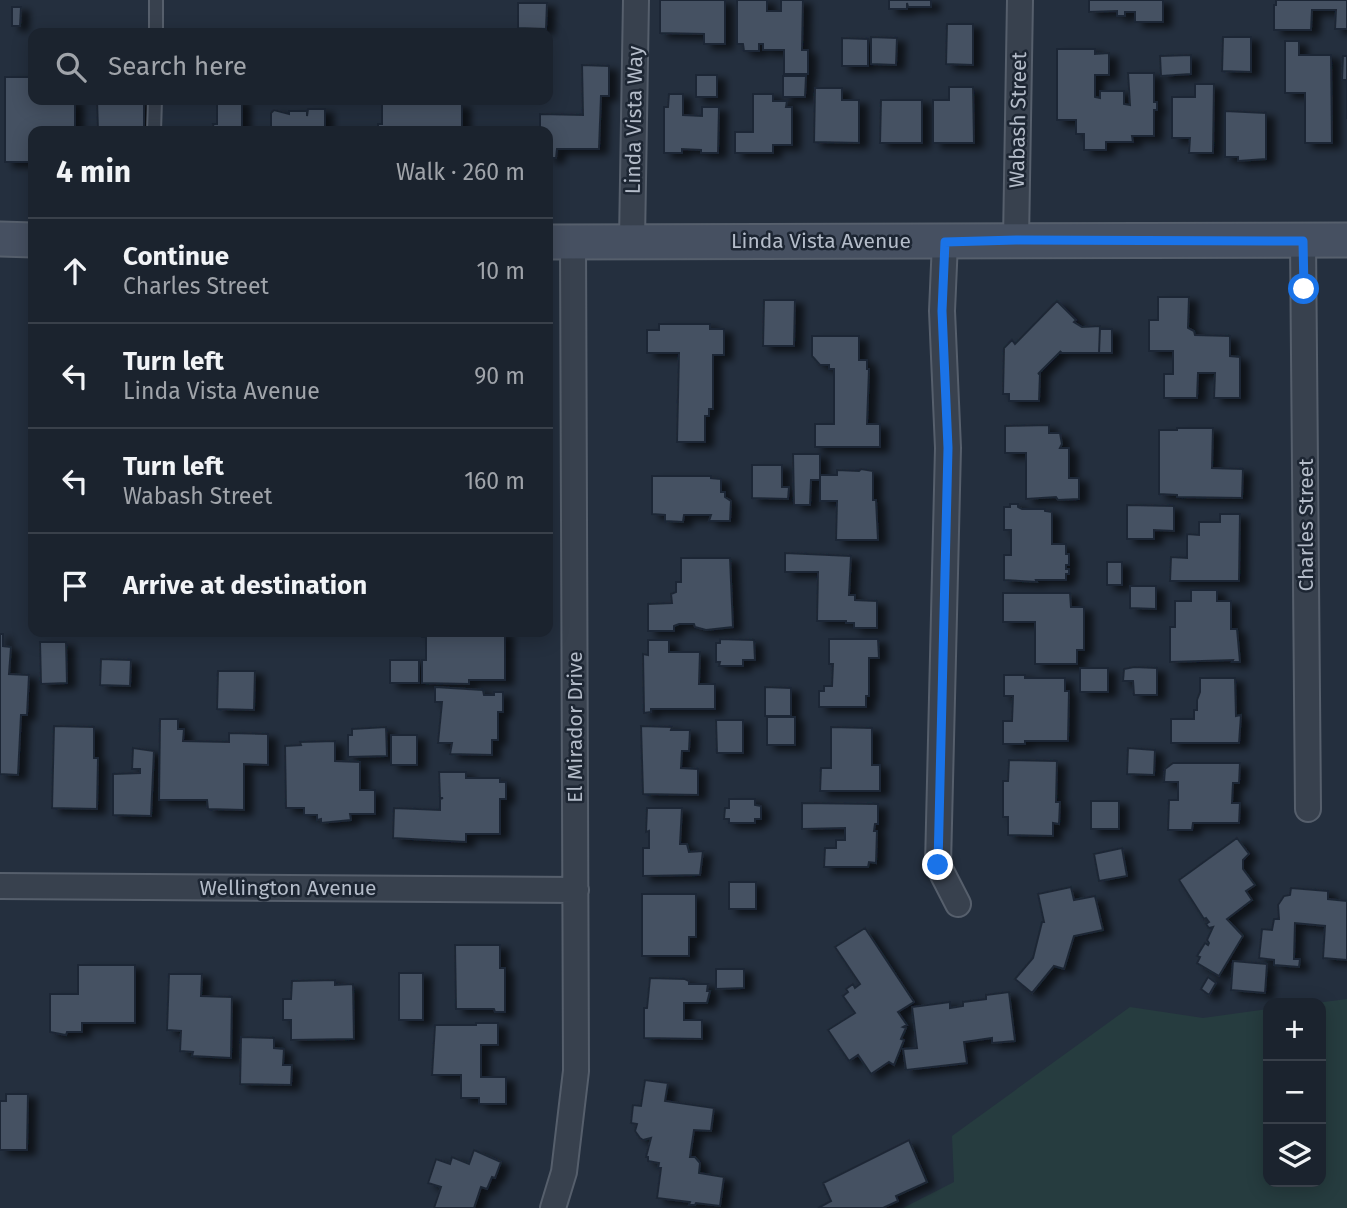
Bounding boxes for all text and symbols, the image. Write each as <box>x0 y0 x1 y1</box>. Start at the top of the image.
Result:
search box <box>28 28 553 105</box>
street label: Linda Vista Way <box>620 45 648 194</box>
icon: search <box>52 48 90 86</box>
text: Search here <box>108 51 247 82</box>
street label: Wabash Street <box>1004 51 1032 188</box>
text: 4 min <box>56 154 131 190</box>
text: Walk · 260 m <box>396 158 525 186</box>
street label: Linda Vista Avenue <box>731 228 911 254</box>
text: Continue <box>123 241 229 272</box>
icon: ahead <box>56 252 94 290</box>
text: 10 m <box>476 257 525 285</box>
text: Charles Street <box>123 272 269 300</box>
route start <box>1288 273 1319 304</box>
text: Turn left <box>123 346 224 377</box>
icon: left <box>56 357 94 395</box>
text: 90 m <box>474 362 525 390</box>
text: Linda Vista Avenue <box>123 377 320 405</box>
text: Turn left <box>123 451 224 482</box>
street label: Charles Street <box>1293 458 1319 592</box>
icon: left <box>56 462 94 500</box>
text: 160 m <box>464 467 525 495</box>
text: Wabash Street <box>123 482 272 510</box>
icon: arrive <box>56 567 94 605</box>
text: Arrive at destination <box>123 570 367 601</box>
street label: El Mirador Drive <box>562 651 588 803</box>
route end <box>922 849 953 880</box>
street label: Wellington Avenue <box>199 875 377 901</box>
map controls <box>1263 998 1326 1187</box>
button: + <box>1263 998 1326 1061</box>
button: − <box>1263 1061 1326 1124</box>
button: layers <box>1263 1124 1326 1187</box>

